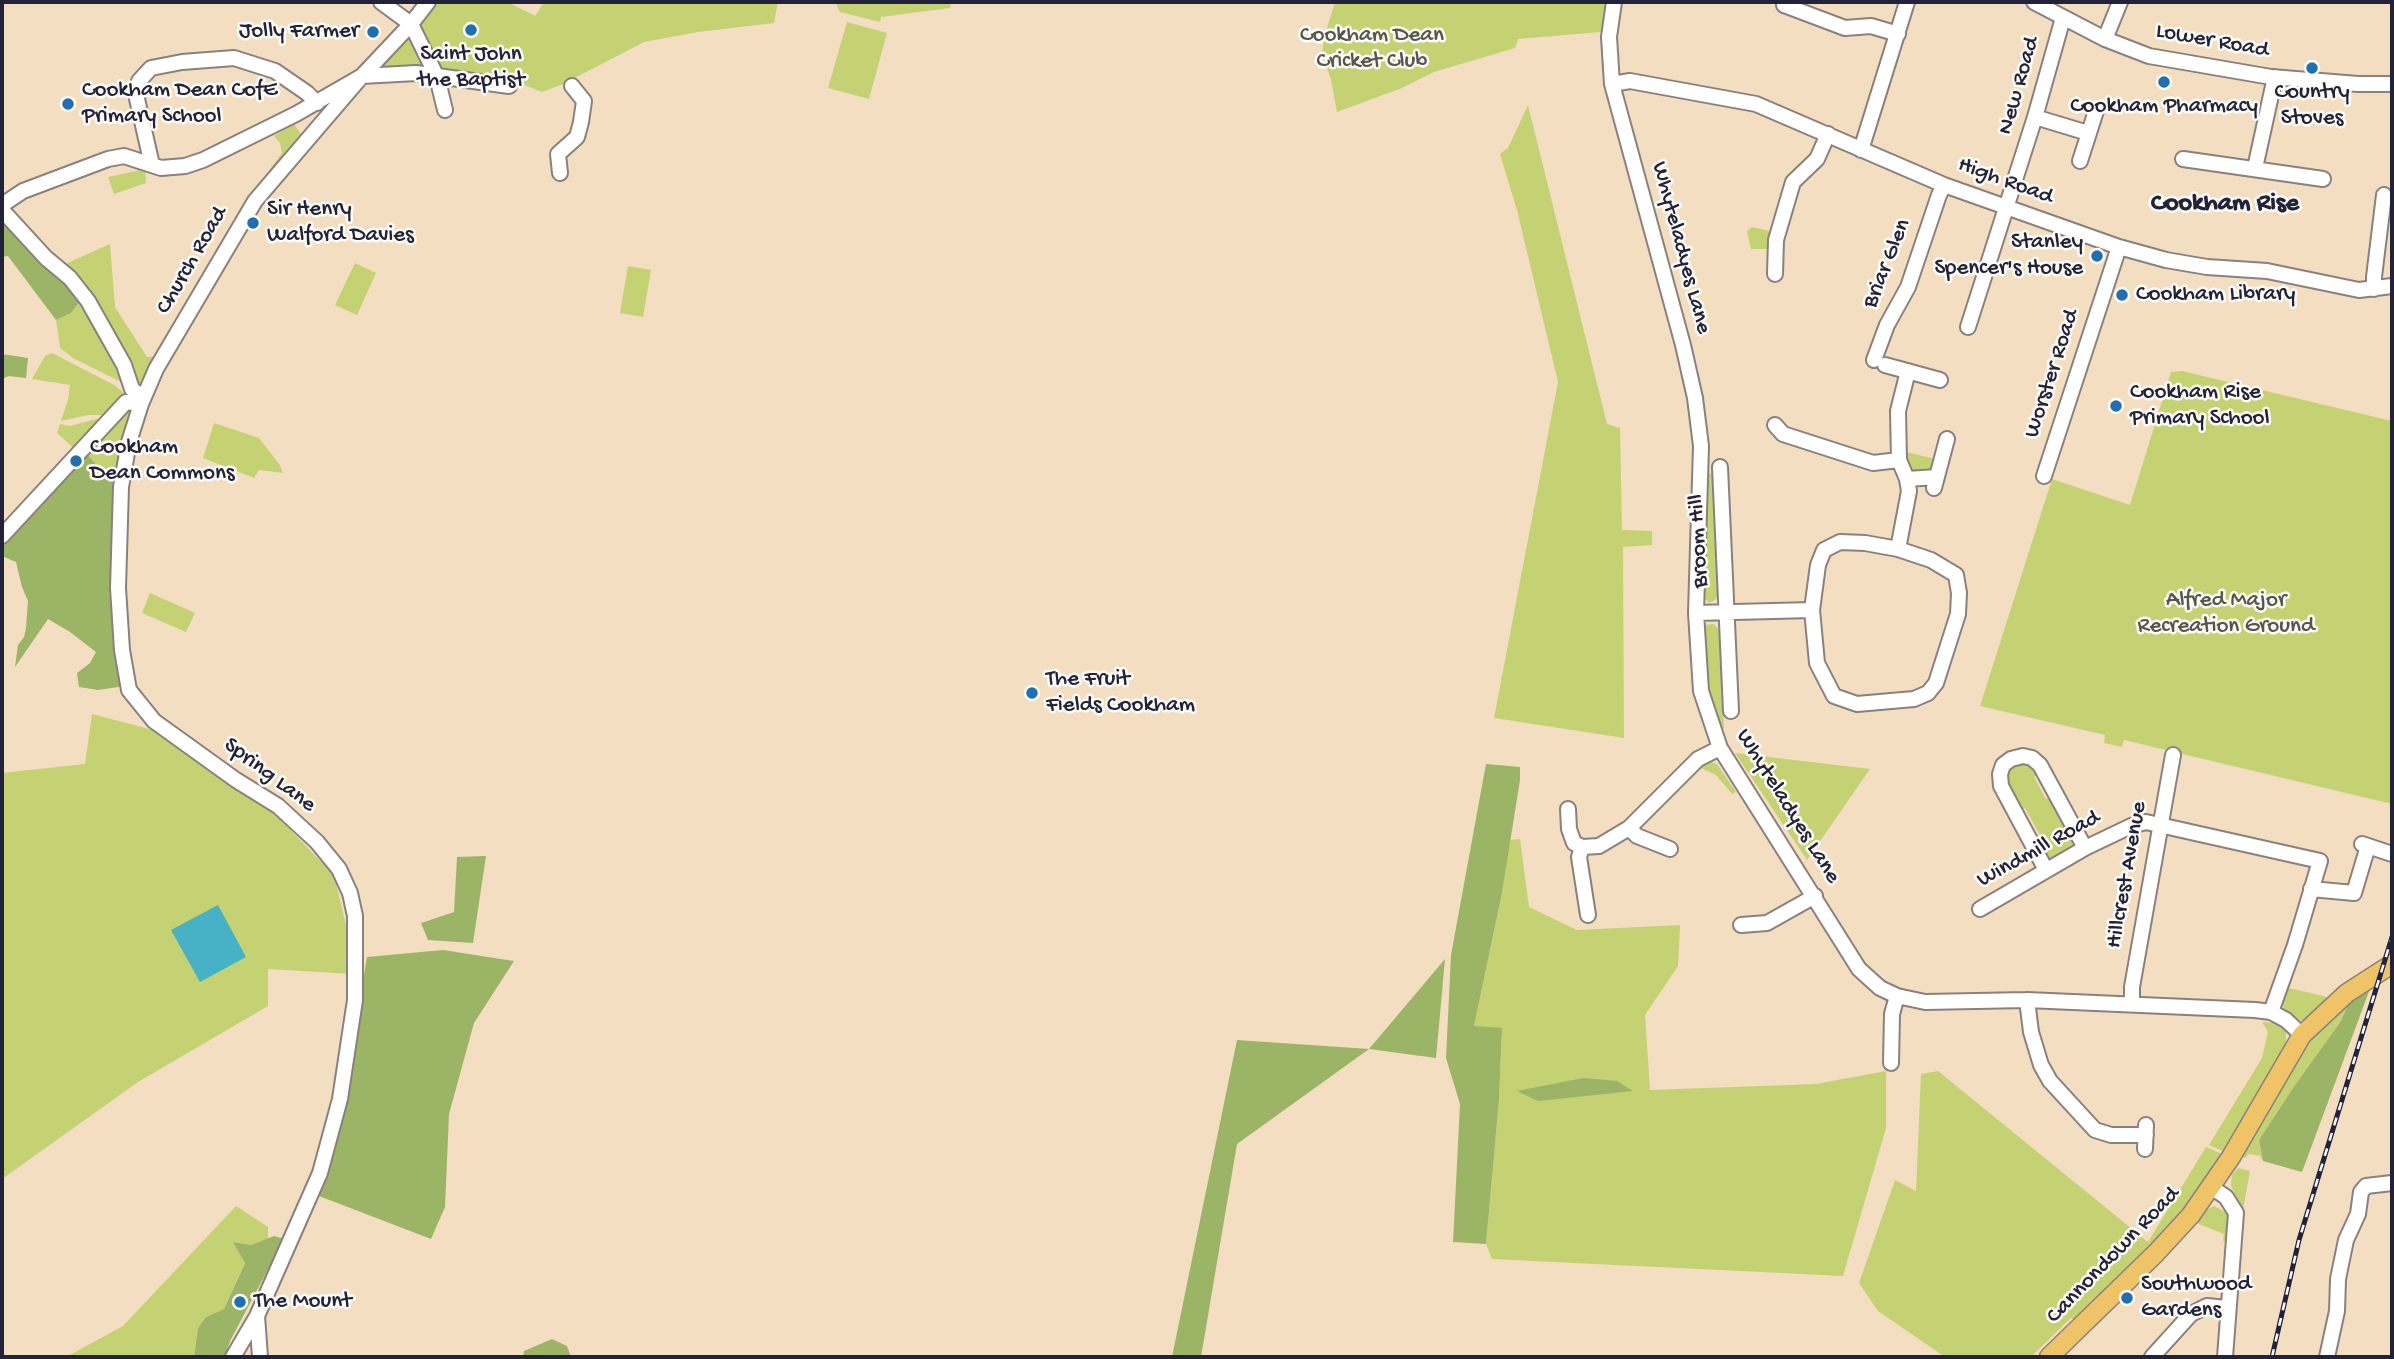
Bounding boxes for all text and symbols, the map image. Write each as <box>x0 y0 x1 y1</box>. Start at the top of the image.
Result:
place label: Jolly Farmer <box>239 18 359 46</box>
street label: Lower Road <box>2154 19 2270 65</box>
marker: Saint John the Baptist <box>463 22 479 38</box>
park label: Cookham Dean Cricket Club <box>1300 22 1444 76</box>
marker: Jolly Farmer <box>365 24 381 40</box>
street label: New Road <box>1993 34 2047 138</box>
place label: Saint John the Baptist <box>417 41 525 95</box>
marker: Country Stoves <box>2304 60 2320 76</box>
marker: Cookham Pharmacy <box>2156 74 2172 90</box>
place label: Cookham Dean CofE Primary School <box>82 77 277 131</box>
place label: Country Stoves <box>2275 79 2349 133</box>
place label: Cookham Pharmacy <box>2070 93 2258 121</box>
marker: Cookham Dean CofE Primary School <box>60 96 76 112</box>
street label: High Road <box>1954 152 2056 212</box>
street label: Whyteladyes Lane <box>1644 159 1716 337</box>
district label: Cookham Rise <box>2151 189 2299 221</box>
place label: Sir Henry Walford Davies <box>267 196 414 250</box>
street label: Church Road <box>151 202 235 320</box>
marker: Sir Henry Walford Davies <box>245 215 261 231</box>
street label: Briar Glen <box>1858 215 1918 313</box>
place label: Stanley Spencer's House <box>1934 229 2083 283</box>
marker: Stanley Spencer's House <box>2089 248 2105 264</box>
place label: Cookham Library <box>2136 281 2295 309</box>
marker: Cookham Library <box>2114 287 2130 303</box>
street label: Worster Road <box>2019 306 2087 442</box>
place label: Cookham Rise Primary School <box>2130 379 2270 433</box>
marker: Cookham Rise Primary School <box>2108 398 2124 414</box>
place label: Cookham Dean Commons <box>90 434 234 488</box>
marker: Cookham Dean Commons <box>68 453 84 469</box>
street label: Broom Hill <box>1684 493 1716 589</box>
park label: Alfred Major Recreation Ground <box>2138 587 2314 641</box>
place label: The Fruit Fields Cookham <box>1046 666 1195 720</box>
marker: The Fruit Fields Cookham <box>1024 685 1040 701</box>
street label: Whyteladyes Lane <box>1728 725 1846 889</box>
street label: Spring Lane <box>217 732 321 820</box>
street label: Hillcrest Avenue <box>2102 799 2154 951</box>
street label: Windmill Road <box>1973 805 2105 895</box>
street label: Cannondown Road <box>2042 1182 2186 1330</box>
place label: Southwood Gardens <box>2141 1271 2251 1325</box>
place label: The Mount <box>254 1288 352 1316</box>
marker: Southwood Gardens <box>2119 1290 2135 1306</box>
marker: The Mount <box>232 1294 248 1310</box>

